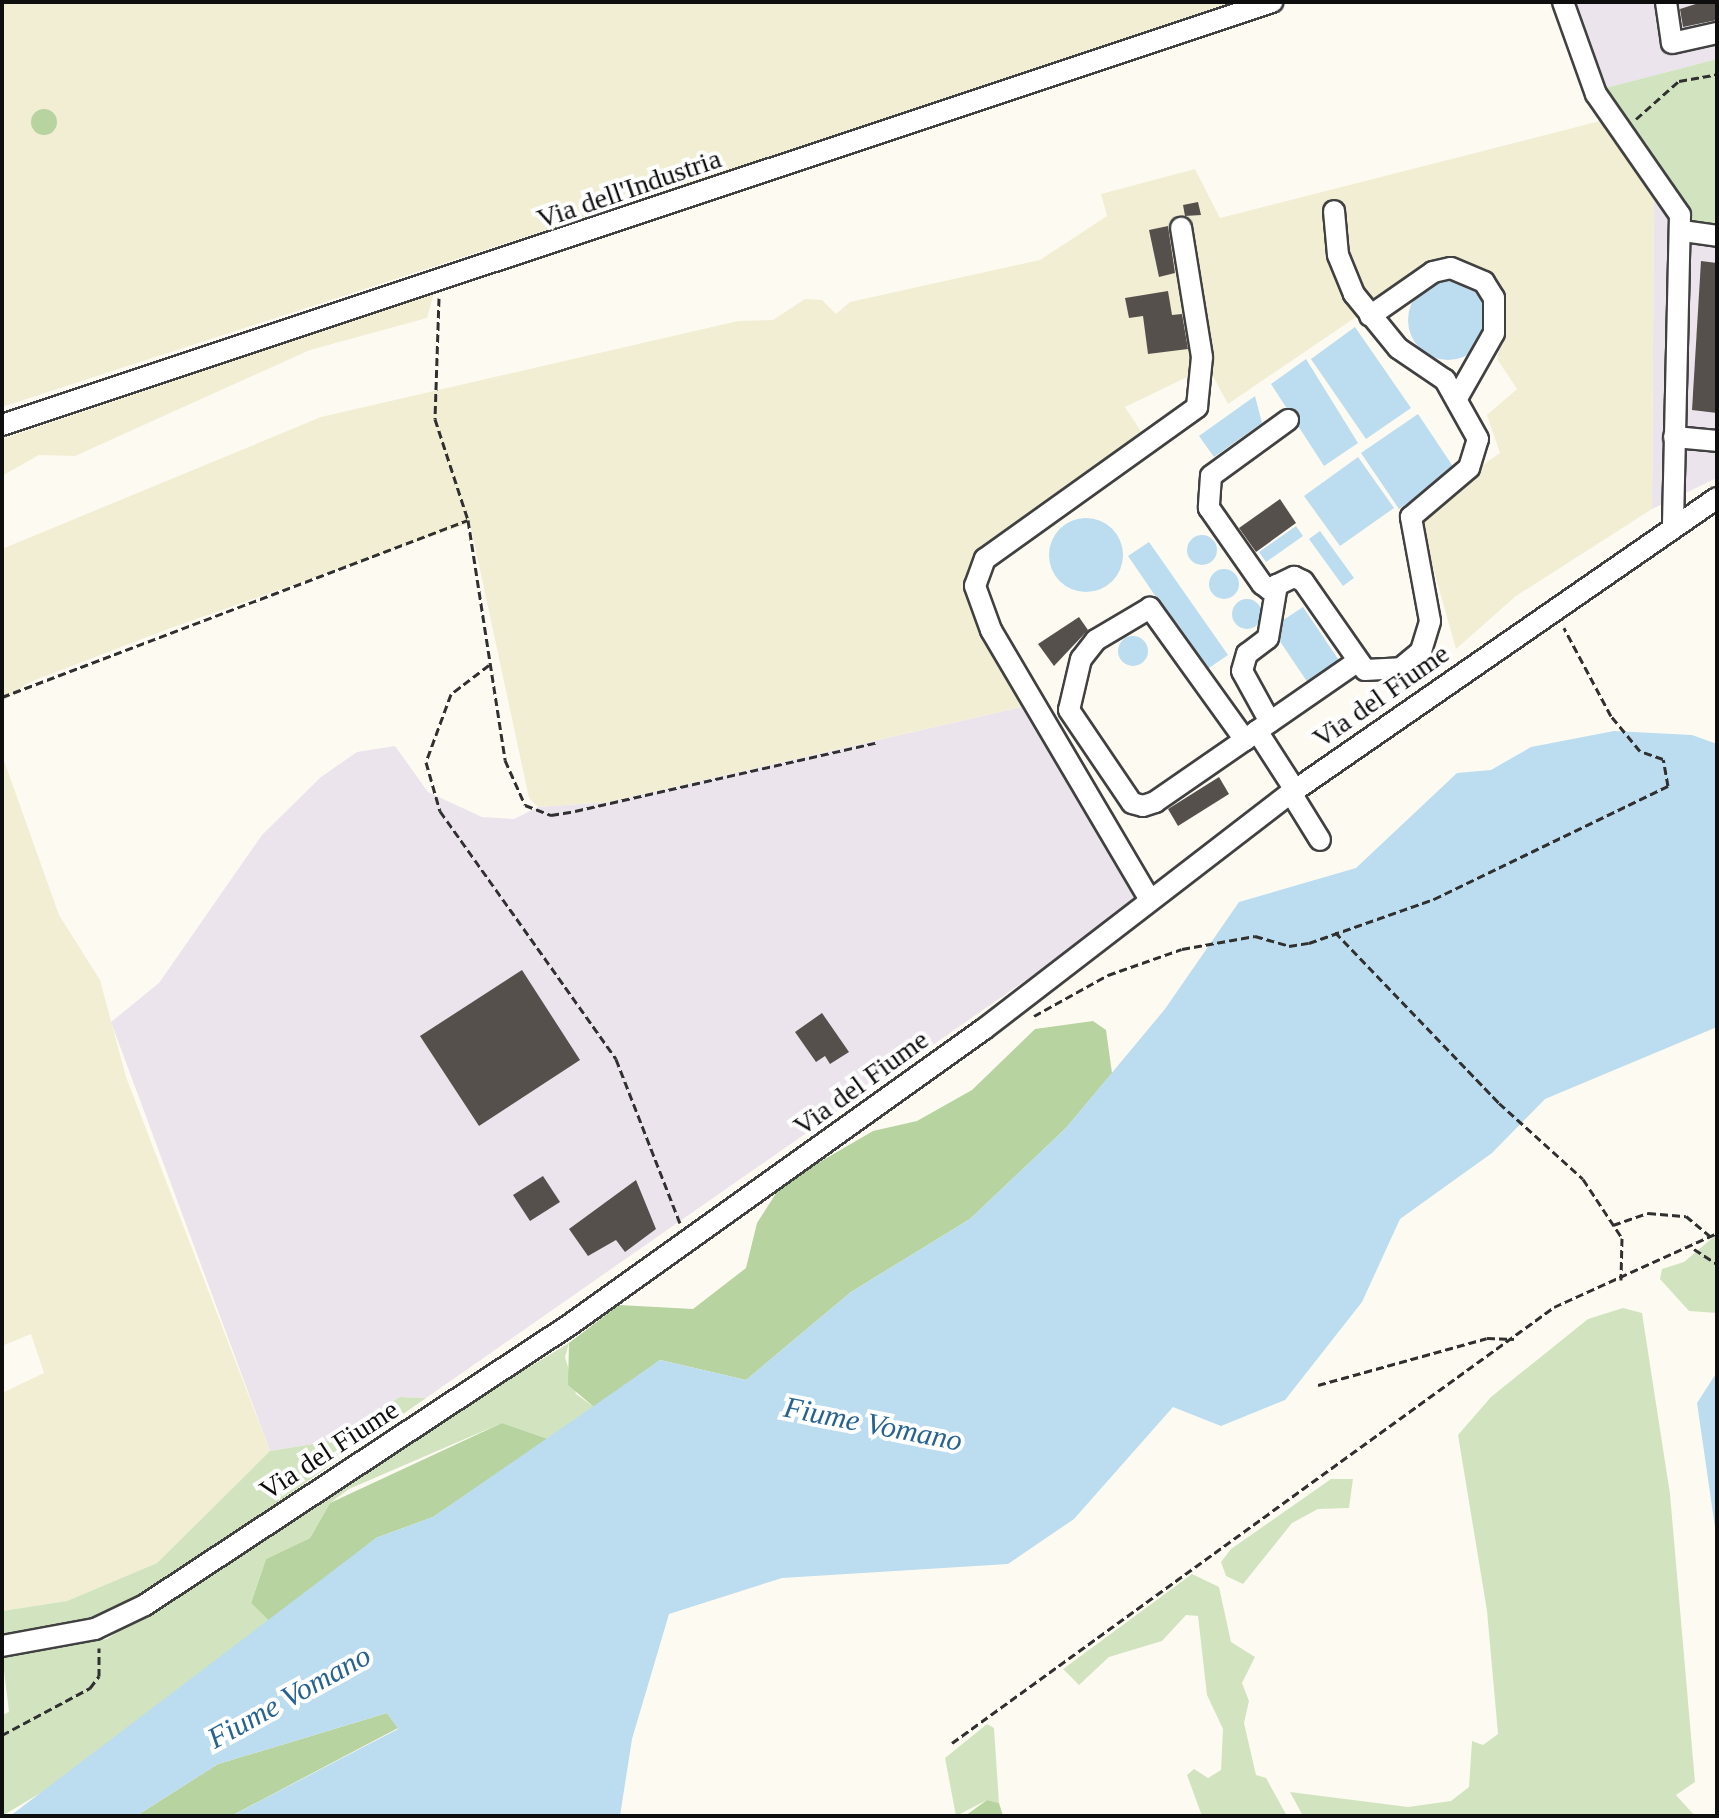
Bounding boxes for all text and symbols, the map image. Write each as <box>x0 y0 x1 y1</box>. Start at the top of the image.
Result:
street label: Via dell'Industria <box>533 142 725 236</box>
street label: Via del Fiume <box>1306 637 1456 755</box>
street label: Via del Fiume <box>787 1023 935 1143</box>
water label: Fiume Vomano <box>781 1389 965 1459</box>
street label: Via del Fiume <box>253 1393 405 1507</box>
water label: Fiume Vomano <box>201 1637 377 1757</box>

